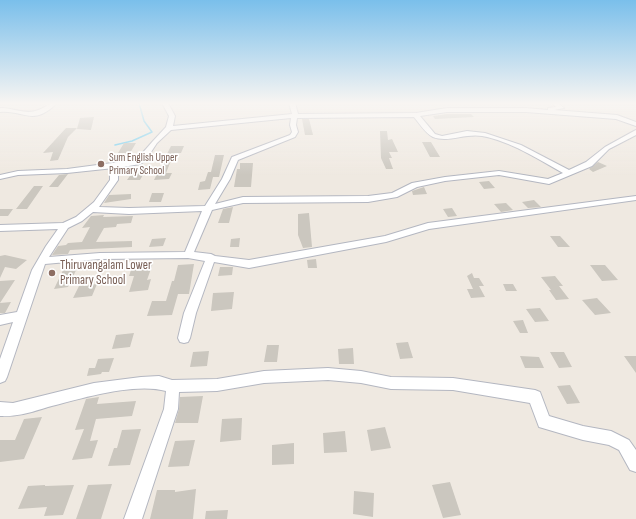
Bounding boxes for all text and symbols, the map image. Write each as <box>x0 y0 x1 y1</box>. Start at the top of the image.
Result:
place label: Sum English Upper Primary School <box>109 151 178 177</box>
marker: Sum English Upper Primary School <box>96 159 106 169</box>
place label: Thiruvangalam Lower Primary School <box>60 258 152 289</box>
marker: Thiruvangalam Lower Primary School <box>47 268 57 278</box>

